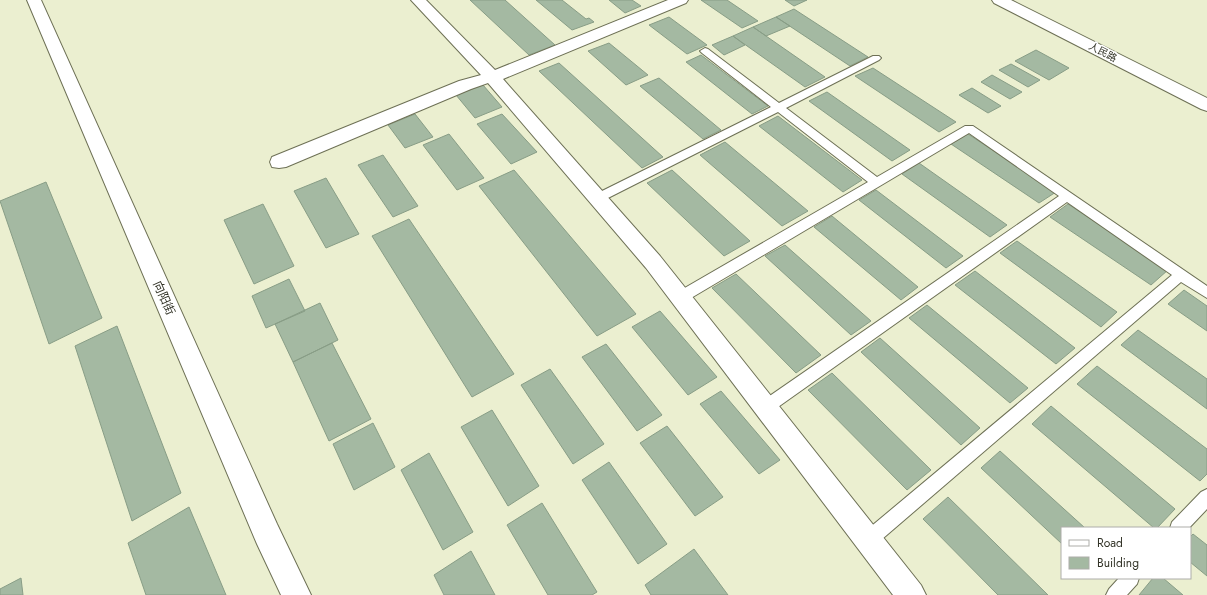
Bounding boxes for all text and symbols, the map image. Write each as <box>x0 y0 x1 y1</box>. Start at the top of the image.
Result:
street label: 人民路 <box>1086 39 1120 65</box>
street label: 向阳街 <box>148 278 180 318</box>
legend <box>1061 527 1191 579</box>
text: Road <box>1097 534 1123 552</box>
text: Building <box>1097 554 1139 572</box>

